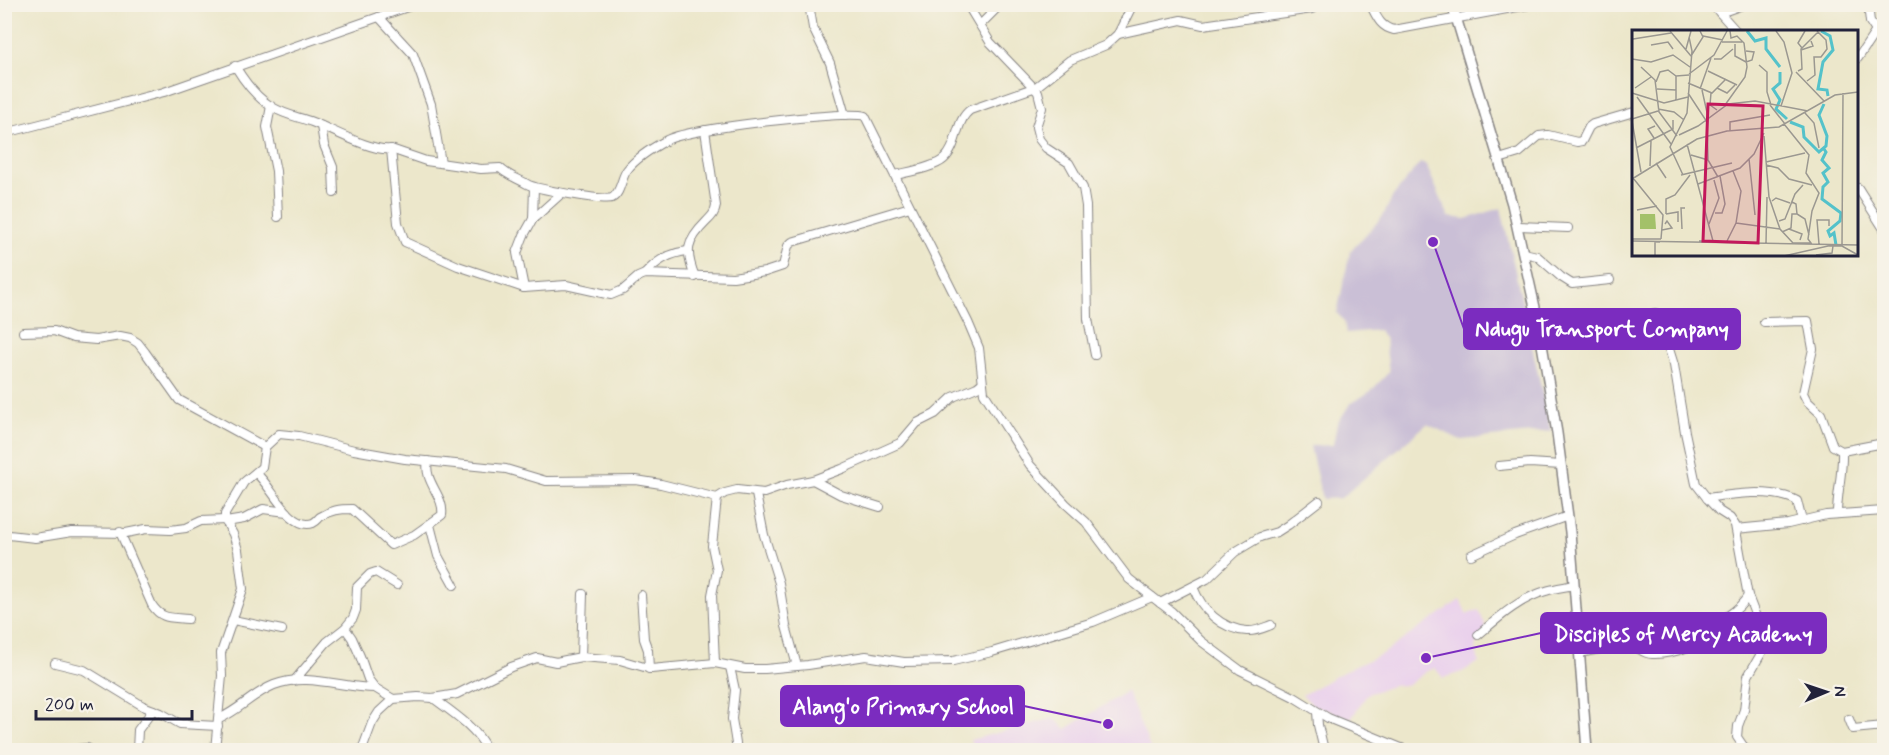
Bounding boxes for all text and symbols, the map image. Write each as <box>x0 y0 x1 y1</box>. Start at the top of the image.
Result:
inset map <box>1632 30 1859 256</box>
callout: Ndugu Transport Company <box>1464 309 1740 349</box>
text: Ndugu Transport Company <box>1475 316 1729 347</box>
callout: Disciples of Mercy Academy <box>1541 613 1826 653</box>
text: Disciples of Mercy Academy <box>1553 621 1813 649</box>
north arrow <box>1796 662 1856 722</box>
scale bar <box>36 683 192 721</box>
callout: Alang'o Primary School <box>781 686 1024 726</box>
text: N <box>1829 686 1850 697</box>
text: 200 m <box>45 693 94 717</box>
text: Alang'o Primary School <box>792 694 1014 725</box>

